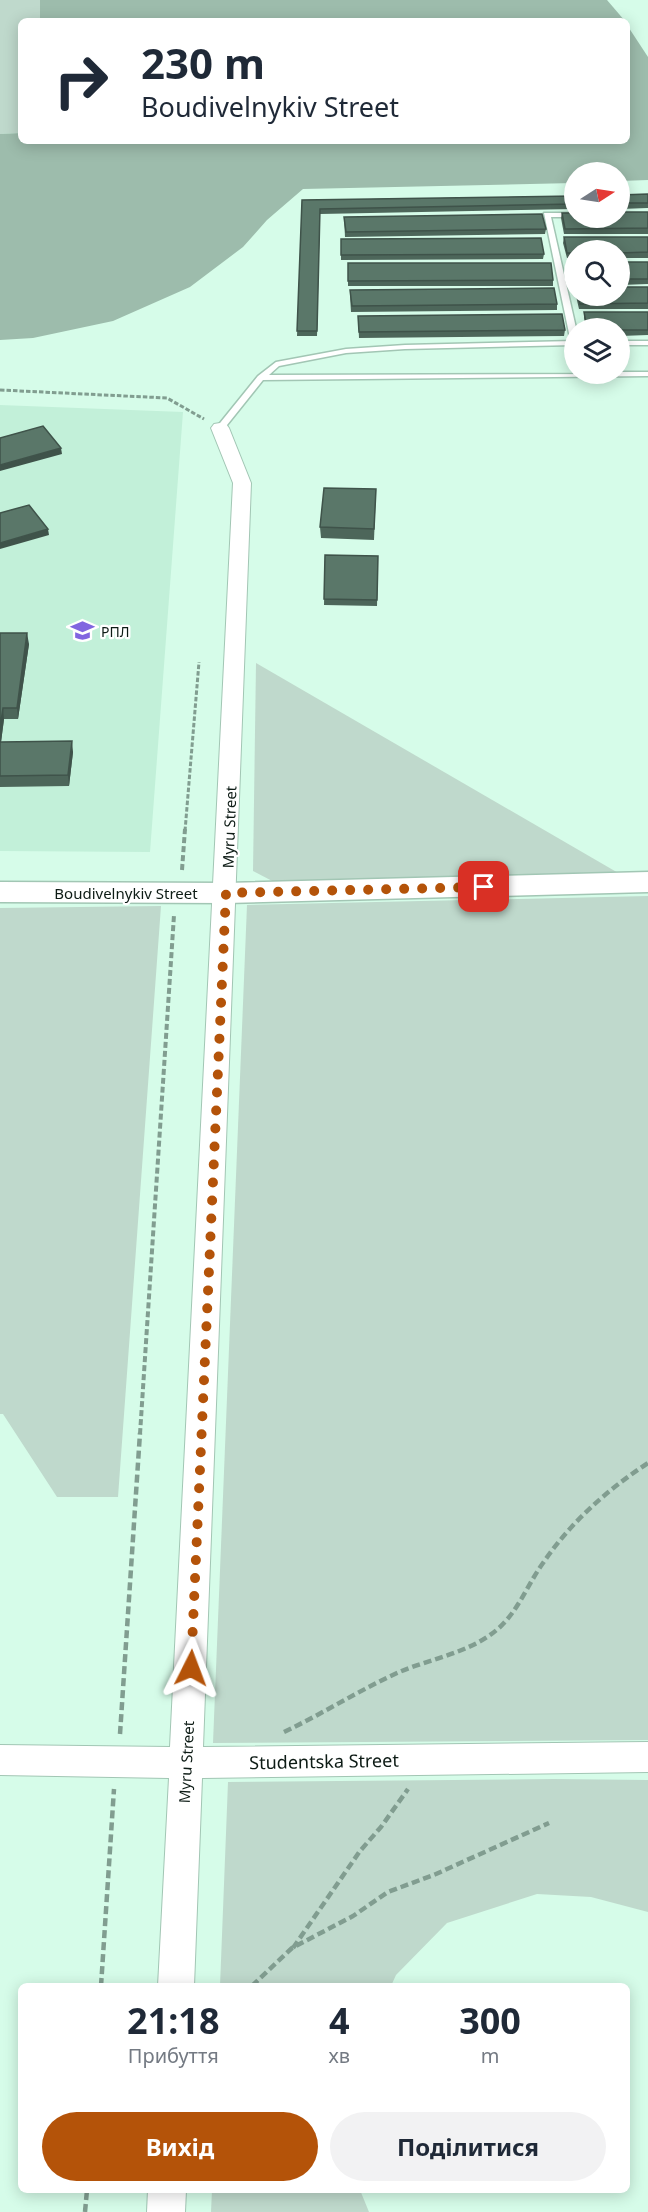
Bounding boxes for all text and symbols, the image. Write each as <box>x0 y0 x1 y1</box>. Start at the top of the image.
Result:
text: 230 m <box>141 34 265 91</box>
icon: right <box>42 42 120 120</box>
text: Boudivelnykiv Street <box>141 88 399 125</box>
north arrow <box>564 162 630 228</box>
map controls <box>564 162 630 384</box>
button: search <box>564 240 630 306</box>
button: layers <box>564 318 630 384</box>
school or university icon: РПЛ <box>70 618 96 644</box>
place label: РПЛ <box>101 622 130 641</box>
street label: Myru Street <box>218 785 240 869</box>
pin <box>458 861 509 912</box>
icon: arrive <box>467 870 500 903</box>
street label: Boudivelnykiv Street <box>54 883 198 903</box>
position arrow <box>159 1636 223 1700</box>
street label: Myru Street <box>174 1720 198 1804</box>
street label: Studentska Street <box>249 1748 400 1774</box>
text: 21:18 <box>127 1996 220 2045</box>
text: 4 <box>329 1996 350 2045</box>
text: 300 <box>459 1996 521 2045</box>
text: Прибуття <box>128 2042 219 2069</box>
text: хв <box>329 2042 350 2069</box>
text: m <box>481 2042 499 2069</box>
button: Вихід <box>42 2112 318 2181</box>
button: Поділитися <box>330 2112 606 2181</box>

